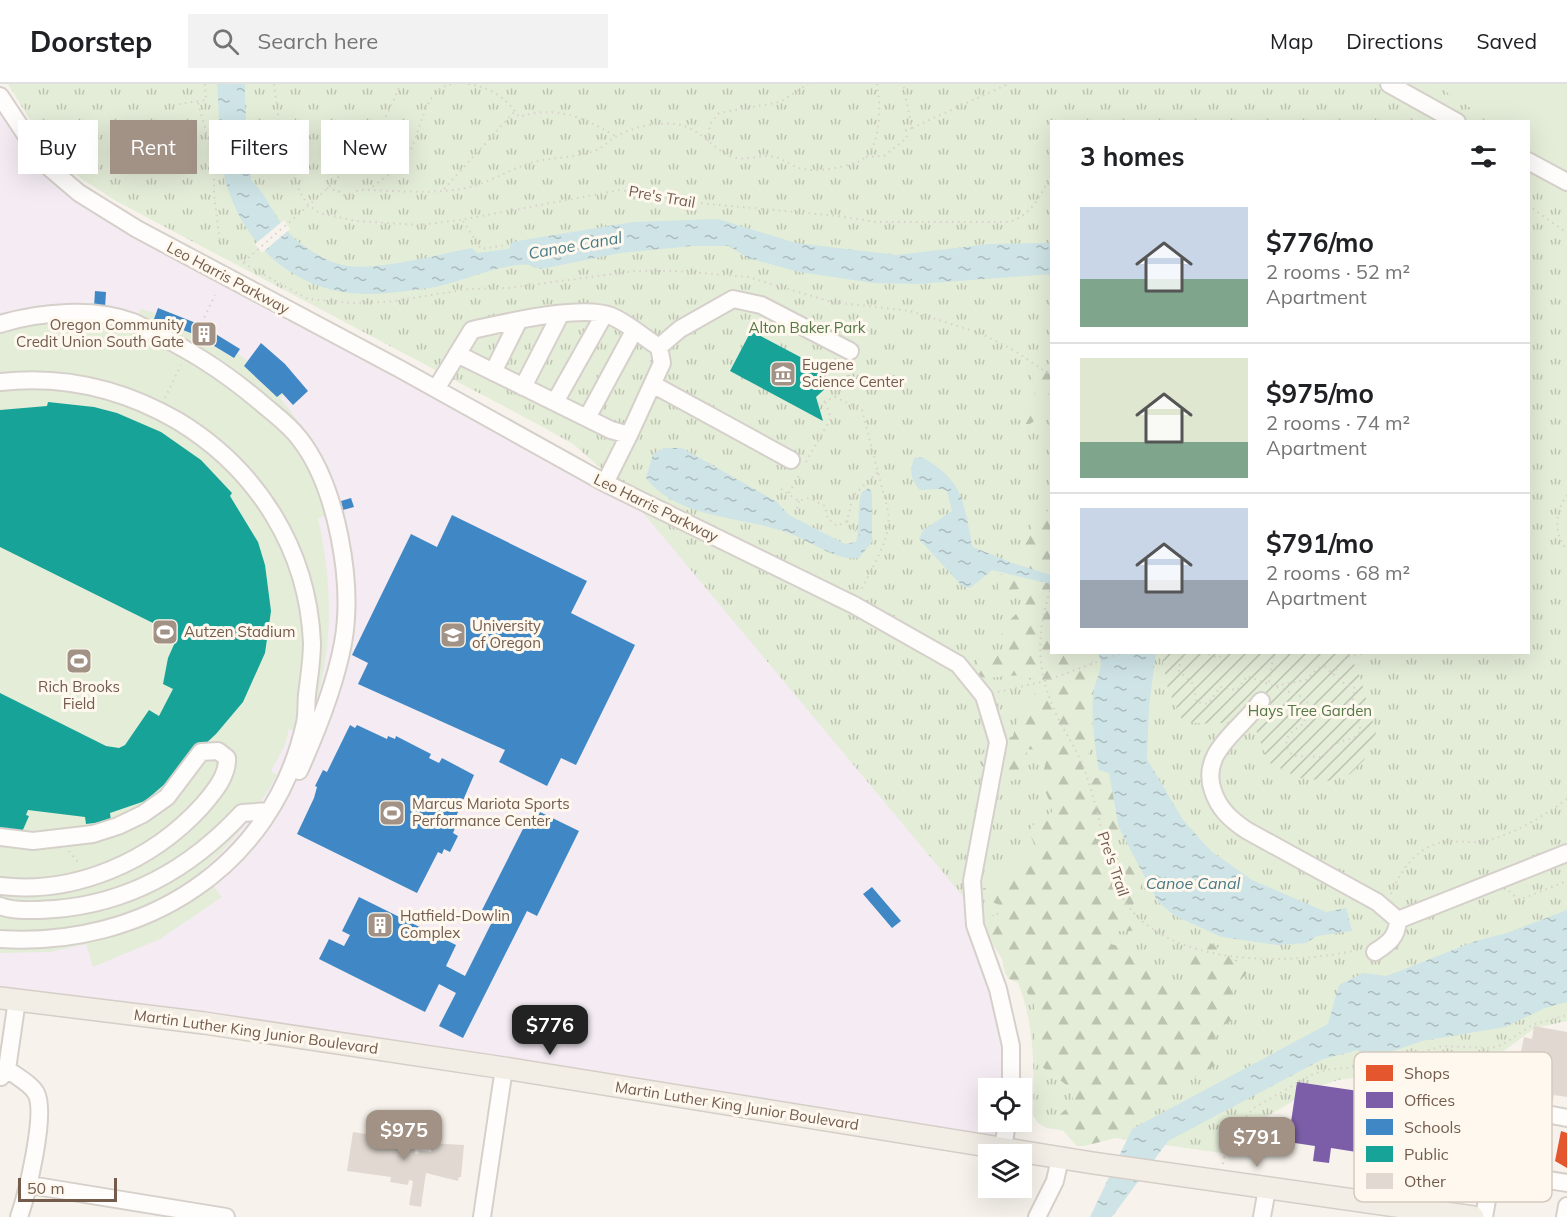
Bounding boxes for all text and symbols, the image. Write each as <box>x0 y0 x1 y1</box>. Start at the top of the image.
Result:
search box <box>188 14 608 68</box>
text: Doorstep <box>30 24 152 59</box>
icon: search <box>209 25 242 58</box>
text: Search here <box>257 27 378 55</box>
text: Map <box>1270 28 1313 54</box>
text: Directions <box>1346 28 1443 54</box>
text: Saved <box>1476 28 1537 54</box>
chip: Buy <box>18 120 98 174</box>
chip: Rent <box>110 120 197 174</box>
chip: Filters <box>209 120 309 174</box>
chip: New <box>321 120 409 174</box>
text: 3 homes <box>1080 140 1184 173</box>
icon: filters <box>1467 140 1500 173</box>
street label: Pre's Trail <box>627 181 697 212</box>
text: $776/mo <box>1266 226 1374 259</box>
water label: Canoe Canal <box>527 227 624 263</box>
icon: home <box>1128 231 1200 303</box>
street label: Leo Harris Parkway <box>164 237 293 318</box>
text: 2 rooms · 52 m² <box>1266 259 1410 284</box>
text: Apartment <box>1266 284 1367 309</box>
place label: Oregon Community Credit Union South Gate <box>16 315 184 351</box>
park label: Alton Baker Park <box>749 318 866 337</box>
building icon: Oregon Community Credit Union South Gate <box>189 319 219 349</box>
place label: Eugene Science Center <box>802 355 905 391</box>
museum icon: Eugene Science Center <box>768 359 798 389</box>
text: $975/mo <box>1266 377 1374 410</box>
icon: home <box>1128 382 1200 454</box>
text: 2 rooms · 74 m² <box>1266 410 1410 435</box>
text: Apartment <box>1266 435 1367 460</box>
street label: Leo Harris Parkway <box>591 469 722 546</box>
text: $791/mo <box>1266 527 1374 560</box>
icon: home <box>1128 532 1200 604</box>
text: 2 rooms · 68 m² <box>1266 560 1410 585</box>
text: Apartment <box>1266 585 1367 610</box>
place label: University of Oregon <box>472 616 541 652</box>
sports icon: Autzen Stadium <box>150 617 180 647</box>
school or university icon: University of Oregon <box>438 620 468 650</box>
place label: Autzen Stadium <box>184 622 295 641</box>
sports icon: Rich Brooks Field <box>64 646 94 676</box>
place label: Rich Brooks Field <box>38 677 120 713</box>
park label: Hays Tree Garden <box>1248 701 1372 720</box>
place label: Marcus Mariota Sports Performance Center <box>412 794 570 830</box>
sports icon: Marcus Mariota Sports Performance Center <box>377 798 407 828</box>
street label: Pre's Trail <box>1094 829 1133 899</box>
water label: Canoe Canal <box>1146 873 1241 893</box>
place label: Hatfield-Dowlin Complex <box>400 906 510 942</box>
building icon: Hatfield-Dowlin Complex <box>365 910 395 940</box>
street label: Martin Luther King Junior Boulevard <box>133 1005 379 1058</box>
pin: $776 <box>514 1005 586 1056</box>
text: $776 <box>526 1012 574 1037</box>
legend <box>1354 1052 1552 1202</box>
text: Shops <box>1404 1063 1450 1083</box>
street label: Martin Luther King Junior Boulevard <box>614 1077 860 1134</box>
map controls <box>978 1078 1032 1198</box>
button: locate <box>978 1078 1032 1132</box>
text: Offices <box>1404 1090 1455 1110</box>
pin: $975 <box>368 1110 440 1161</box>
text: $975 <box>380 1117 428 1142</box>
pin: $791 <box>1221 1117 1293 1168</box>
text: Schools <box>1404 1117 1461 1137</box>
text: $791 <box>1233 1124 1281 1149</box>
button: layers <box>978 1144 1032 1198</box>
text: Public <box>1404 1144 1449 1164</box>
text: Other <box>1404 1171 1446 1191</box>
scale bar <box>18 1175 117 1202</box>
text: 50 m <box>27 1178 64 1198</box>

